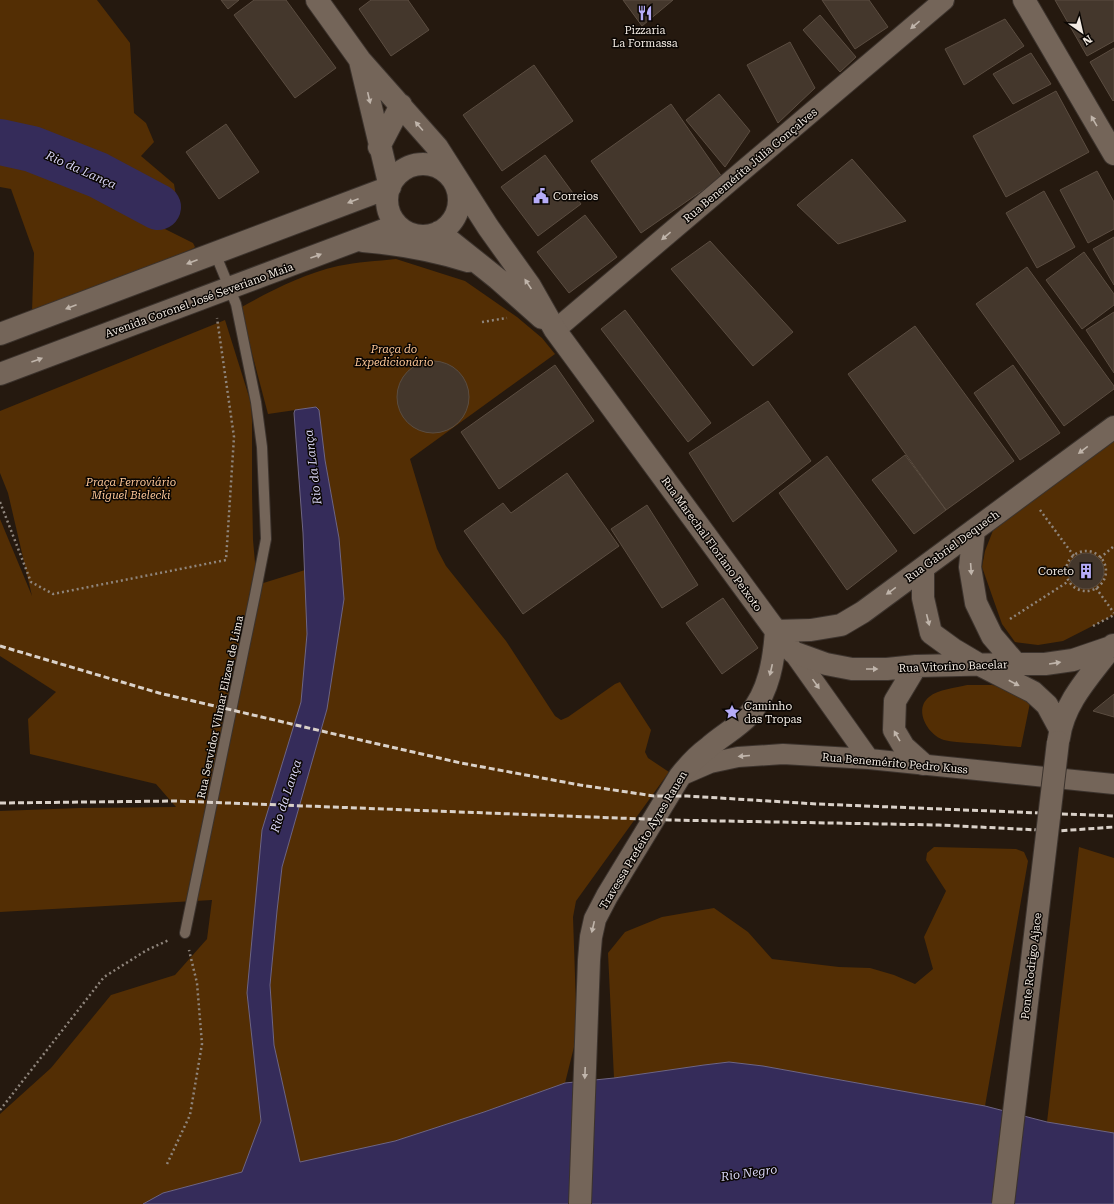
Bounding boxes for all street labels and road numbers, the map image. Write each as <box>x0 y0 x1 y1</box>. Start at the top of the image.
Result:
street label: Rua Benemérita Júlia Gonçalves <box>681 106 820 225</box>
street label: Avenida Coronel José Severiano Maia <box>103 260 295 341</box>
street label: Rua Marechal Floriano Peixoto <box>659 475 765 614</box>
street label: Rua Gabriel Dequech <box>903 508 1002 585</box>
street label: Rua Servidor Vilmar Elizeu de Lima <box>195 614 246 800</box>
street label: Rua Vitorino Bacelar <box>898 658 1008 675</box>
street label: Rua Benemérito Pedro Kuss <box>822 751 968 776</box>
street label: Travessa Prefeito Ayres Rauen <box>597 769 690 912</box>
street label: Ponte Rodrigo Ajace <box>1019 912 1044 1020</box>

